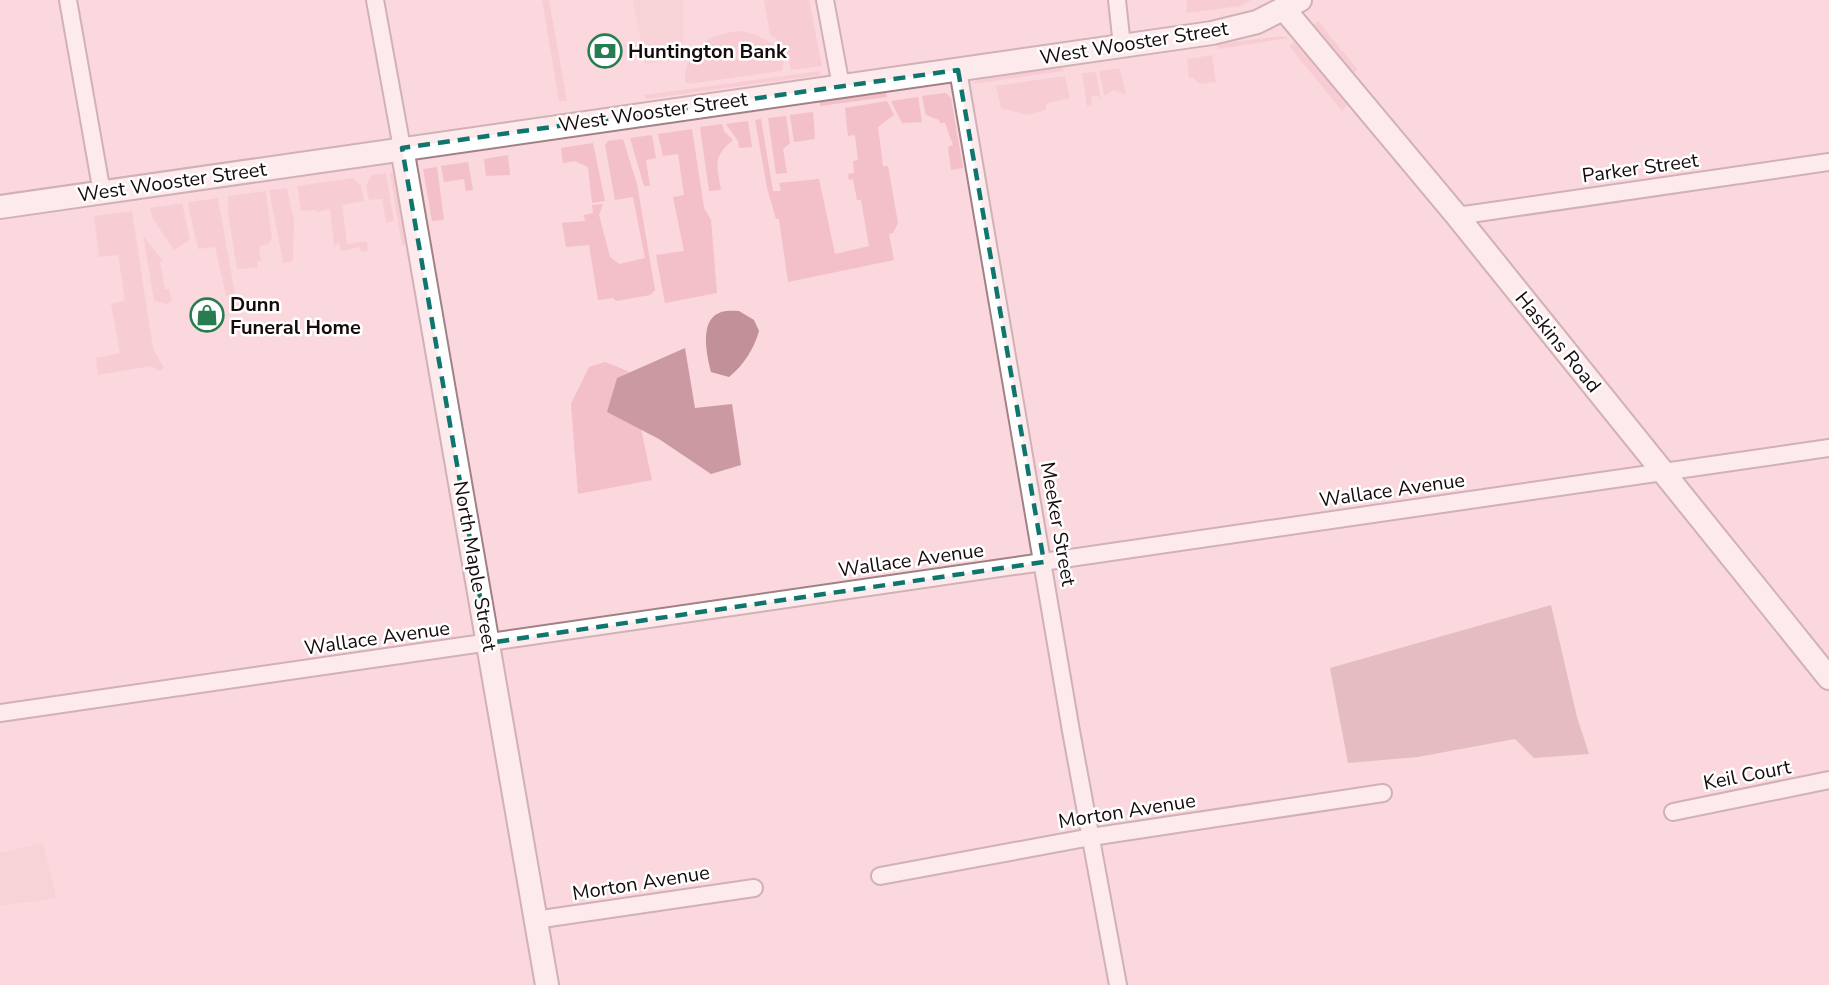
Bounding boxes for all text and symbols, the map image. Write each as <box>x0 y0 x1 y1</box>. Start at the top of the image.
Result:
street label: West Wooster Street <box>1038 15 1231 71</box>
bank icon: Huntington Bank <box>587 33 623 69</box>
place label: Huntington Bank <box>628 38 788 65</box>
street label: West Wooster Street <box>557 85 750 139</box>
street label: Parker Street <box>1580 146 1701 190</box>
street label: West Wooster Street <box>76 155 269 209</box>
street label: Haskins Road <box>1509 286 1607 398</box>
place label: Dunn Funeral Home <box>230 291 361 341</box>
shop icon: Dunn Funeral Home <box>189 297 225 333</box>
street label: Meeker Street <box>1034 460 1082 589</box>
street label: Wallace Avenue <box>1317 466 1467 514</box>
street label: North Maple Street <box>447 479 503 654</box>
street label: Wallace Avenue <box>836 536 986 584</box>
street label: Wallace Avenue <box>302 614 452 662</box>
street label: Keil Court <box>1701 753 1794 797</box>
street label: Morton Avenue <box>1056 787 1198 835</box>
street label: Morton Avenue <box>570 859 712 907</box>

